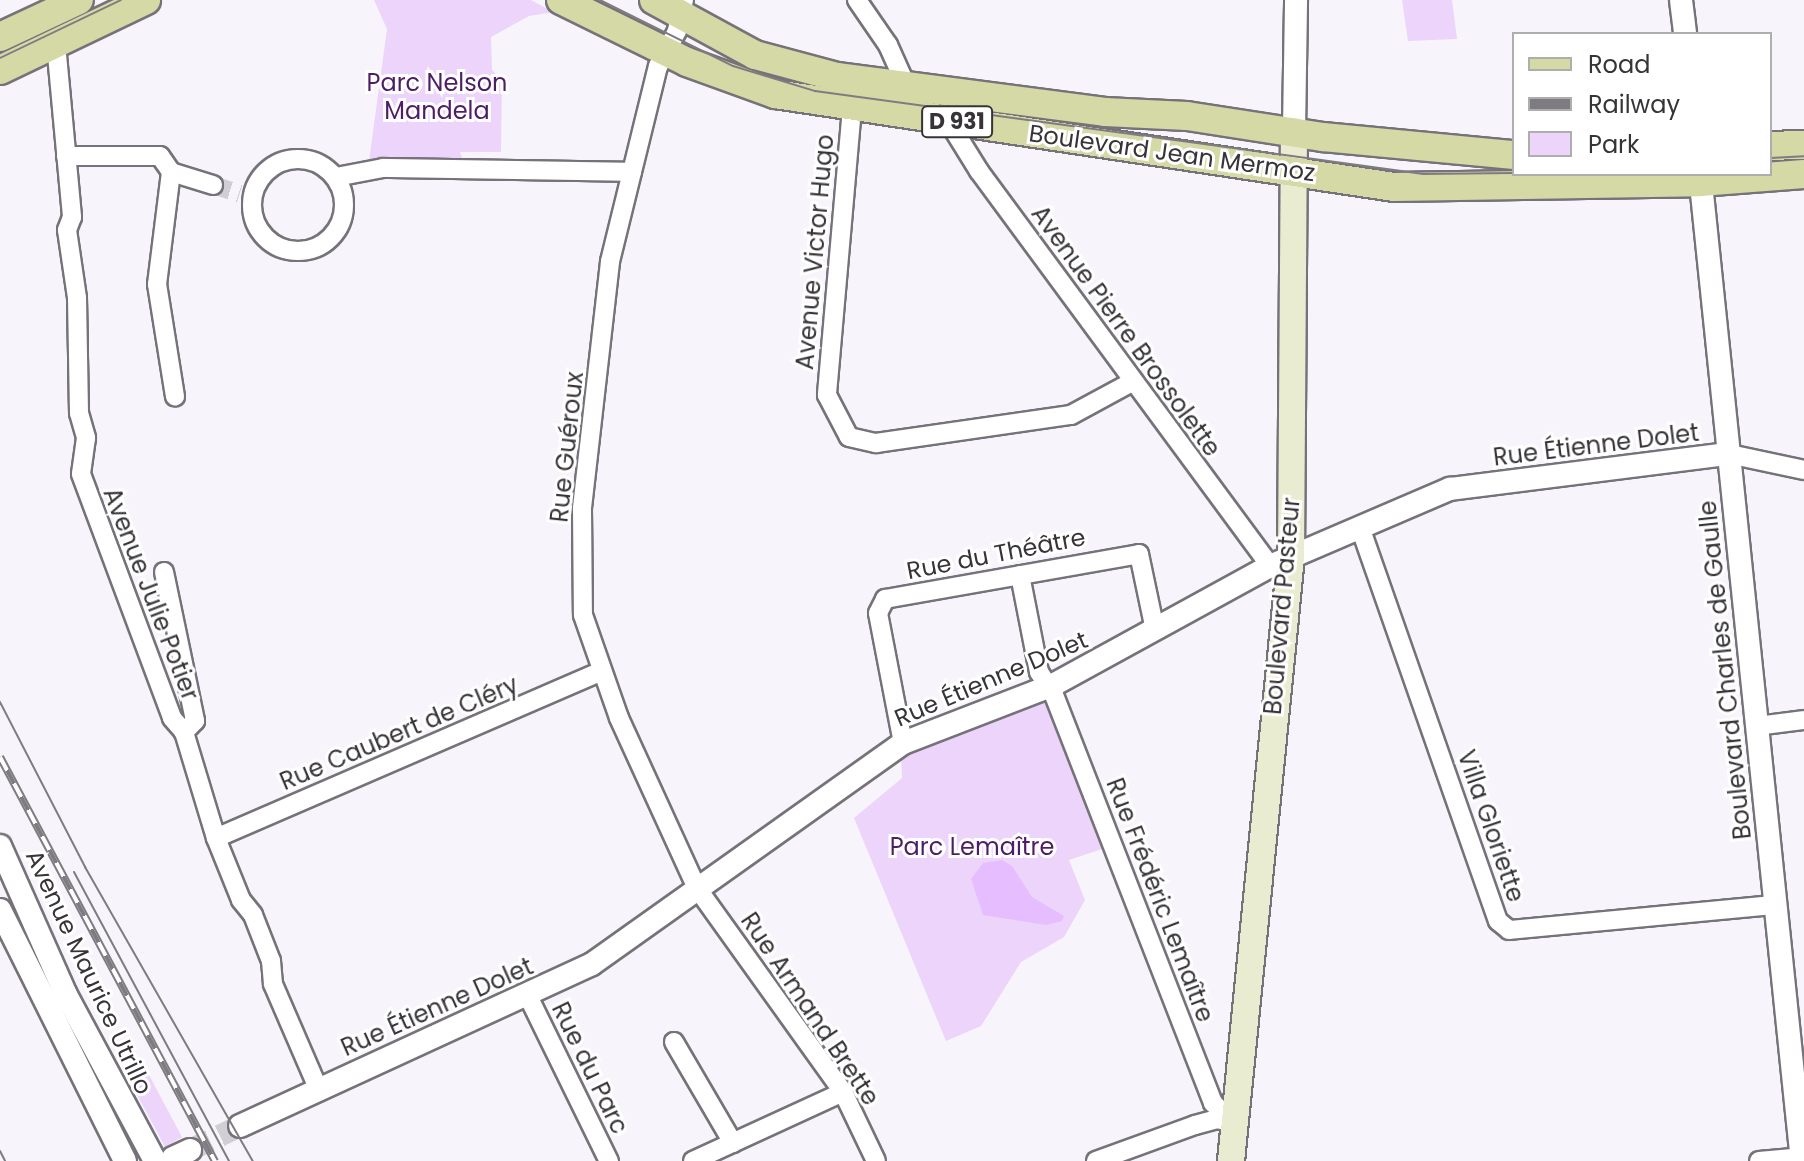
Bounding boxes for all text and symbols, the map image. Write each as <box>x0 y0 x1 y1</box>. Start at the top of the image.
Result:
legend <box>1512 32 1772 176</box>
text: Road <box>1588 48 1650 81</box>
park label: Parc Nelson Mandela <box>367 69 507 125</box>
text: Railway <box>1588 88 1680 121</box>
road number: D 931 <box>921 104 993 140</box>
street label: Boulevard Jean Mermoz <box>1027 119 1317 187</box>
text: Park <box>1588 128 1639 161</box>
street label: Avenue Victor Hugo <box>790 133 840 371</box>
street label: Avenue Pierre Brossolette <box>1025 200 1227 462</box>
street label: Rue Guéroux <box>545 370 589 524</box>
street label: Rue Étienne Dolet <box>1492 418 1700 472</box>
street label: Avenue Julie Potier <box>97 484 205 704</box>
street label: Boulevard Pasteur <box>1258 496 1306 716</box>
street label: Boulevard Charles de Gaulle <box>1693 499 1757 841</box>
street label: Rue du Théâtre <box>904 523 1088 585</box>
street label: Rue Étienne Dolet <box>890 625 1092 733</box>
street label: Rue Caubert de Cléry <box>276 670 522 796</box>
street label: Villa Gloriette <box>1452 746 1530 906</box>
street label: Rue Frédéric Lemaître <box>1100 774 1220 1026</box>
park label: Parc Lemaître <box>890 833 1054 861</box>
street label: Avenue Maurice Utrillo <box>20 845 158 1099</box>
street label: Rue Armand Brette <box>735 907 885 1111</box>
street label: Rue Étienne Dolet <box>337 952 537 1062</box>
street label: Rue du Parc <box>546 997 634 1139</box>

